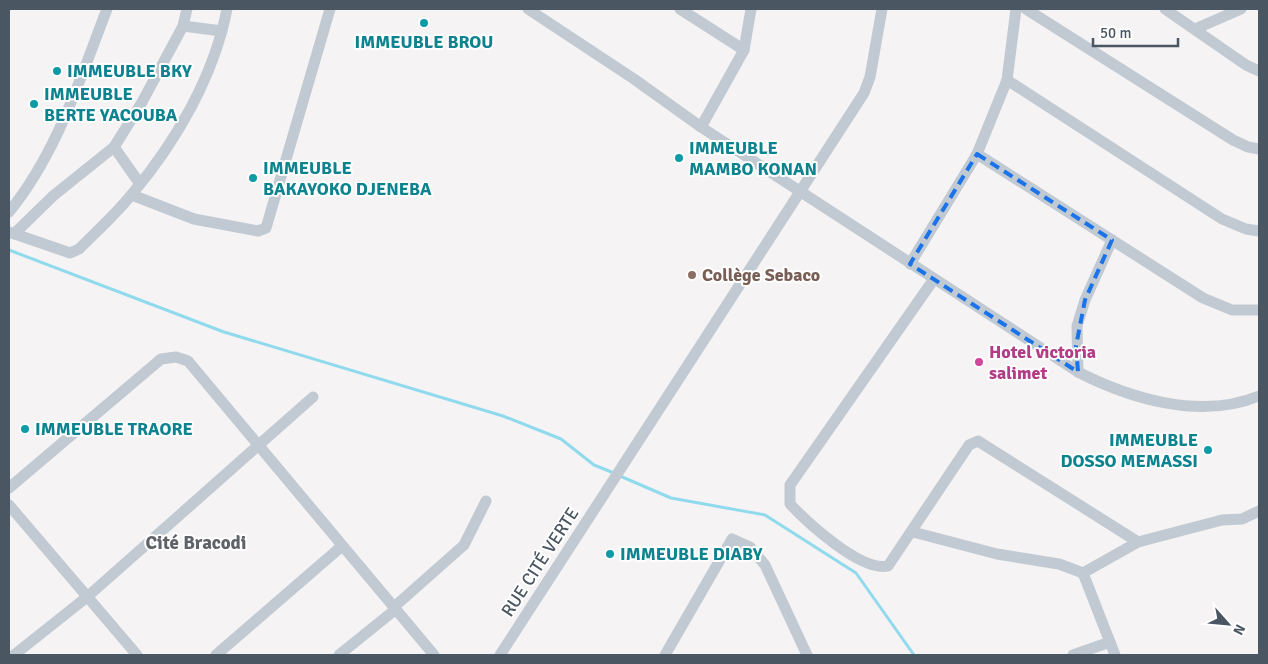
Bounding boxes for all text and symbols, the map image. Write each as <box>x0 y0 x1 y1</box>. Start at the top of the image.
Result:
scale bar <box>1093 15 1178 47</box>
marker: IMMEUBLE BROU <box>418 17 430 29</box>
text: 50 m <box>1100 24 1131 42</box>
place label: IMMEUBLE BROU <box>355 31 493 53</box>
place label: IMMEUBLE BKY <box>67 60 192 82</box>
marker: IMMEUBLE BKY <box>51 65 63 77</box>
place label: IMMEUBLE BERTE YACOUBA <box>44 83 178 126</box>
marker: IMMEUBLE BERTE YACOUBA <box>28 98 40 110</box>
place label: IMMEUBLE MAMBO KONAN <box>689 137 817 180</box>
marker: IMMEUBLE MAMBO KONAN <box>673 152 685 164</box>
place label: IMMEUBLE BAKAYOKO DJENEBA <box>263 157 432 200</box>
marker: IMMEUBLE BAKAYOKO DJENEBA <box>247 172 259 184</box>
place label: Collège Sebaco <box>702 264 820 286</box>
marker: Collège Sebaco <box>686 269 698 281</box>
place label: Hotel victoria salimet <box>989 341 1096 384</box>
marker: Hotel victoria salimet <box>973 356 985 368</box>
place label: IMMEUBLE TRAORE <box>35 418 193 440</box>
marker: IMMEUBLE TRAORE <box>19 423 31 435</box>
place label: IMMEUBLE DOSSO MEMASSI <box>1061 429 1198 472</box>
marker: IMMEUBLE DOSSO MEMASSI <box>1202 444 1214 456</box>
street label: RUE CITÉ VERTE <box>496 503 584 621</box>
district label: Cité Bracodi <box>146 531 246 555</box>
place label: IMMEUBLE DIABY <box>620 543 763 565</box>
marker: IMMEUBLE DIABY <box>604 548 616 560</box>
north arrow <box>1203 599 1253 649</box>
text: N <box>1229 621 1249 638</box>

